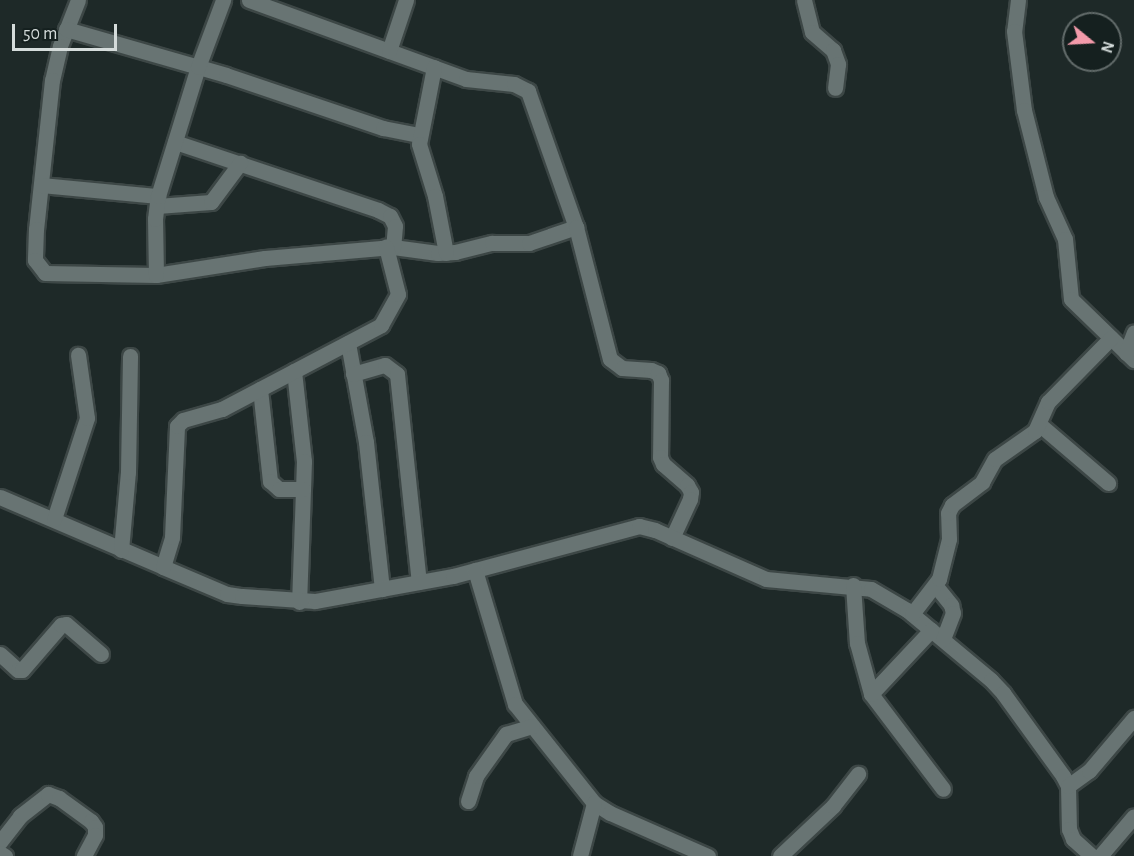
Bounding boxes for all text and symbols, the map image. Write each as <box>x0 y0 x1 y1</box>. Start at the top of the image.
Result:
scale bar <box>15 12 120 50</box>
north arrow <box>1062 12 1122 72</box>
text: 50 m <box>23 25 57 43</box>
text: N <box>1098 39 1117 55</box>

